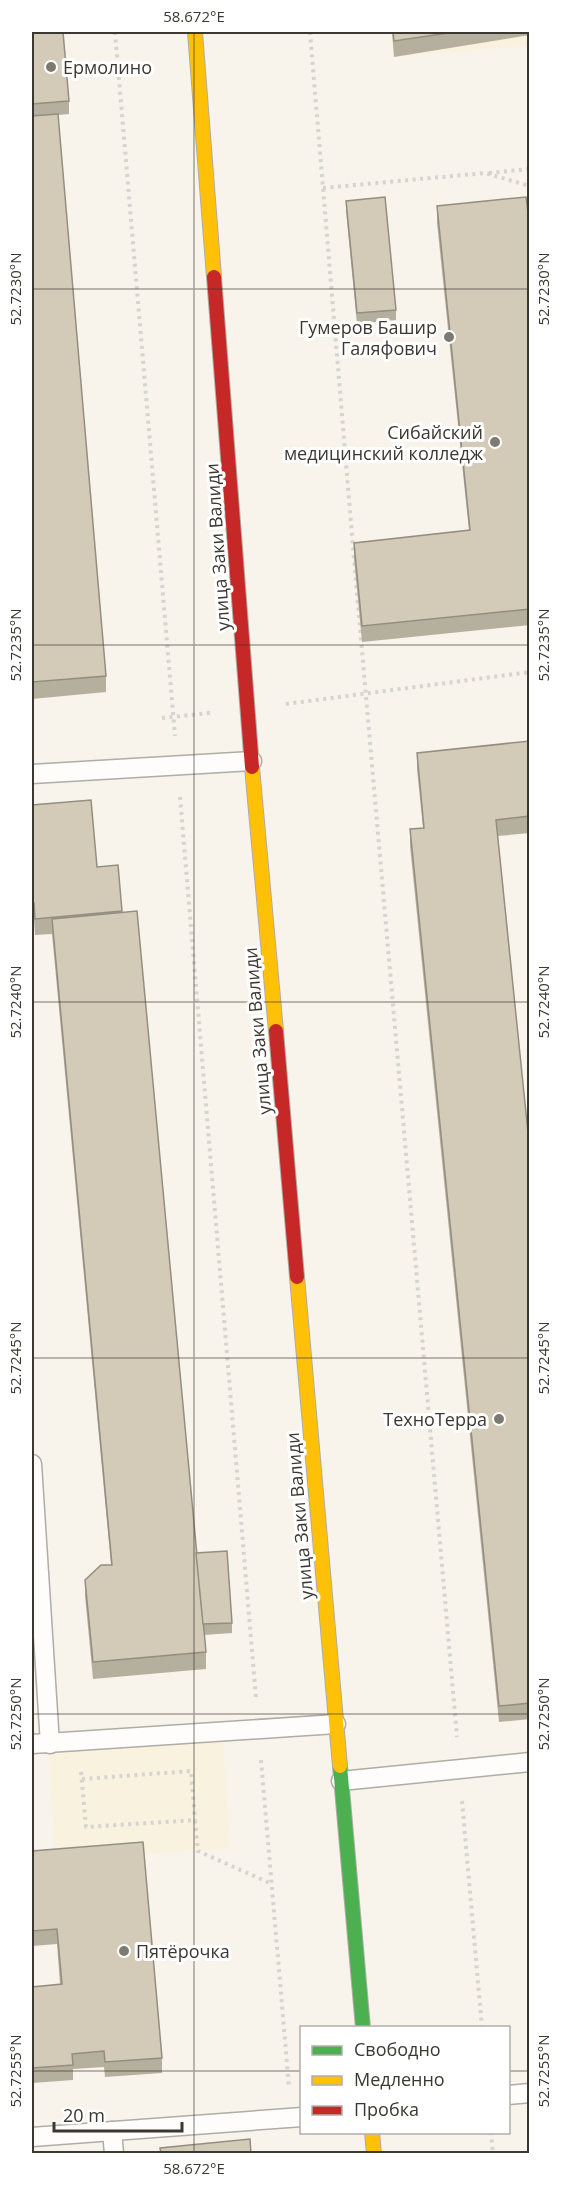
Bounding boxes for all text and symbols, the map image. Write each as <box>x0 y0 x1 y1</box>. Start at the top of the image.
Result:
text: 58.672°E <box>163 6 225 26</box>
place label: Ермолино <box>63 55 152 79</box>
marker: Ермолино <box>44 60 58 74</box>
text: 52.7230°N <box>5 252 25 326</box>
text: 52.7230°N <box>533 252 553 326</box>
place label: Гумеров Башир Галяфович <box>299 315 437 360</box>
marker: Гумеров Башир Галяфович <box>442 330 456 344</box>
place label: Сибайский медицинский колледж <box>284 420 484 465</box>
marker: Сибайский медицинский колледж <box>488 435 502 449</box>
street label: улица Заки Валиди <box>199 462 235 632</box>
text: 52.7235°N <box>5 608 25 682</box>
text: 52.7235°N <box>533 608 553 682</box>
street label: улица Заки Валиди <box>238 946 276 1116</box>
text: 52.7240°N <box>5 965 25 1039</box>
text: 52.7240°N <box>533 965 553 1039</box>
text: 52.7245°N <box>5 1321 25 1395</box>
text: 52.7245°N <box>533 1321 553 1395</box>
place label: ТехноТерра <box>383 1407 487 1431</box>
marker: ТехноТерра <box>492 1412 506 1426</box>
street label: улица Заки Валиди <box>280 1431 318 1601</box>
text: 52.7250°N <box>5 1677 25 1751</box>
text: 52.7250°N <box>533 1677 553 1751</box>
place label: Пятёрочка <box>136 1939 230 1963</box>
marker: Пятёрочка <box>117 1944 131 1958</box>
legend <box>300 2026 510 2134</box>
text: 52.7255°N <box>5 2034 25 2108</box>
text: 52.7255°N <box>533 2034 553 2108</box>
text: Свободно <box>354 2037 441 2061</box>
text: Медленно <box>354 2067 445 2091</box>
scale bar <box>54 2095 182 2133</box>
text: Пробка <box>354 2097 419 2121</box>
text: 20 m <box>63 2103 105 2127</box>
text: 58.672°E <box>163 2158 225 2178</box>

